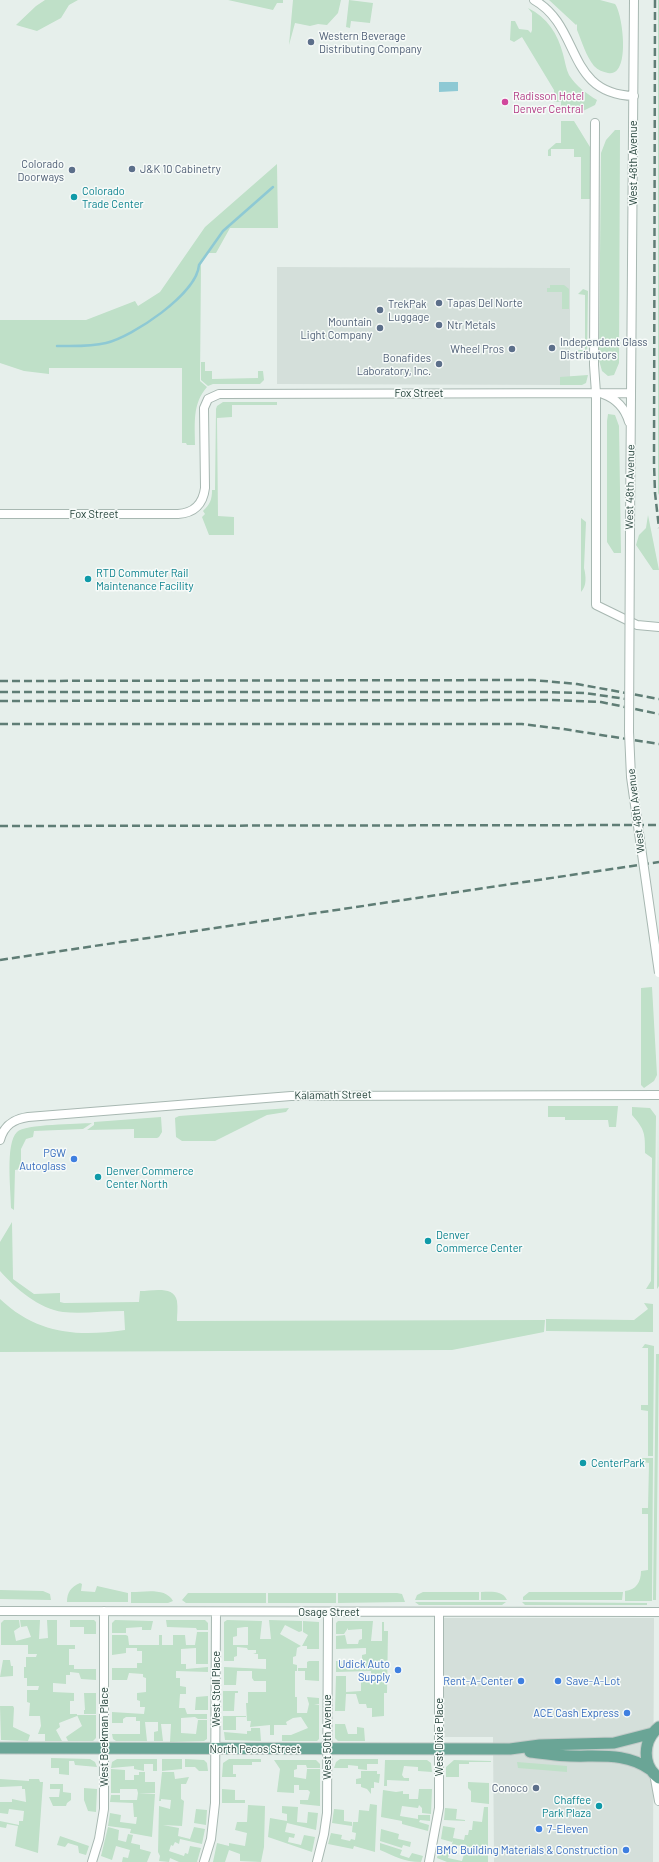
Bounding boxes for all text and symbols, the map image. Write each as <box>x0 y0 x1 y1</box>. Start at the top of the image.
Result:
place label: Western Beverage Distributing Company <box>319 29 422 55</box>
marker: Western Beverage Distributing Company <box>306 37 316 47</box>
place label: Radisson Hotel Denver Central <box>513 89 584 115</box>
marker: Radisson Hotel Denver Central <box>500 97 510 107</box>
street label: West 48th Avenue <box>626 120 640 206</box>
place label: Colorado Doorways <box>18 157 64 183</box>
place label: J&K 10 Cabinetry <box>140 162 221 176</box>
marker: J&K 10 Cabinetry <box>127 164 137 174</box>
marker: Colorado Doorways <box>67 165 77 175</box>
place label: Colorado Trade Center <box>82 184 144 210</box>
marker: Colorado Trade Center <box>69 192 79 202</box>
place label: Tapas Del Norte <box>447 296 523 310</box>
place label: TrekPak Luggage <box>388 297 429 323</box>
marker: Tapas Del Norte <box>434 298 444 308</box>
marker: TrekPak Luggage <box>375 305 385 315</box>
place label: Mountain Light Company <box>301 315 372 341</box>
place label: Ntr Metals <box>447 318 496 332</box>
marker: Ntr Metals <box>434 320 444 330</box>
marker: Mountain Light Company <box>375 323 385 333</box>
place label: Independent Glass Distributors <box>560 335 648 361</box>
place label: Wheel Pros <box>450 342 504 356</box>
marker: Independent Glass Distributors <box>547 343 557 353</box>
marker: Wheel Pros <box>507 344 517 354</box>
place label: Bonafides Laboratory, Inc. <box>357 351 431 377</box>
marker: Bonafides Laboratory, Inc. <box>434 359 444 369</box>
street label: Fox Street <box>394 386 444 400</box>
street label: West 48th Avenue <box>623 444 637 530</box>
street label: Fox Street <box>69 507 119 521</box>
place label: RTD Commuter Rail Maintenance Facility <box>96 566 194 592</box>
marker: RTD Commuter Rail Maintenance Facility <box>83 574 93 584</box>
street label: West 48th Avenue <box>624 768 648 854</box>
street label: Kalamath Street <box>294 1088 372 1102</box>
place label: PGW Autoglass <box>19 1146 66 1172</box>
marker: PGW Autoglass <box>69 1154 79 1164</box>
place label: Denver Commerce Center North <box>106 1164 194 1190</box>
marker: Denver Commerce Center North <box>93 1172 103 1182</box>
place label: Denver Commerce Center <box>436 1228 523 1254</box>
marker: Denver Commerce Center <box>423 1236 433 1246</box>
place label: CenterPark <box>591 1456 645 1470</box>
marker: CenterPark <box>578 1458 588 1468</box>
street label: Osage Street <box>298 1605 360 1619</box>
street label: West Stoll Place <box>209 1651 223 1727</box>
place label: Udick Auto Supply <box>338 1657 390 1683</box>
marker: Udick Auto Supply <box>393 1665 403 1675</box>
place label: Rent-A-Center <box>443 1674 513 1688</box>
place label: Save-A-Lot <box>566 1674 620 1688</box>
marker: Rent-A-Center <box>516 1676 526 1686</box>
marker: Save-A-Lot <box>553 1676 563 1686</box>
street label: West Beekman Place <box>97 1687 111 1787</box>
street label: West 50th Avenue <box>320 1694 334 1780</box>
street label: West Dixie Place <box>432 1698 446 1776</box>
place label: ACE Cash Express <box>533 1706 619 1720</box>
marker: ACE Cash Express <box>622 1708 632 1718</box>
street label: North Pecos Street <box>209 1742 301 1756</box>
place label: Conoco <box>492 1781 528 1795</box>
marker: Conoco <box>531 1783 541 1793</box>
place label: Chaffee Park Plaza <box>542 1793 591 1819</box>
marker: Chaffee Park Plaza <box>594 1801 604 1811</box>
place label: 7-Eleven <box>547 1822 588 1836</box>
marker: 7-Eleven <box>534 1824 544 1834</box>
place label: BMC Building Materials & Construction <box>436 1843 618 1857</box>
marker: BMC Building Materials & Construction <box>621 1845 631 1855</box>

